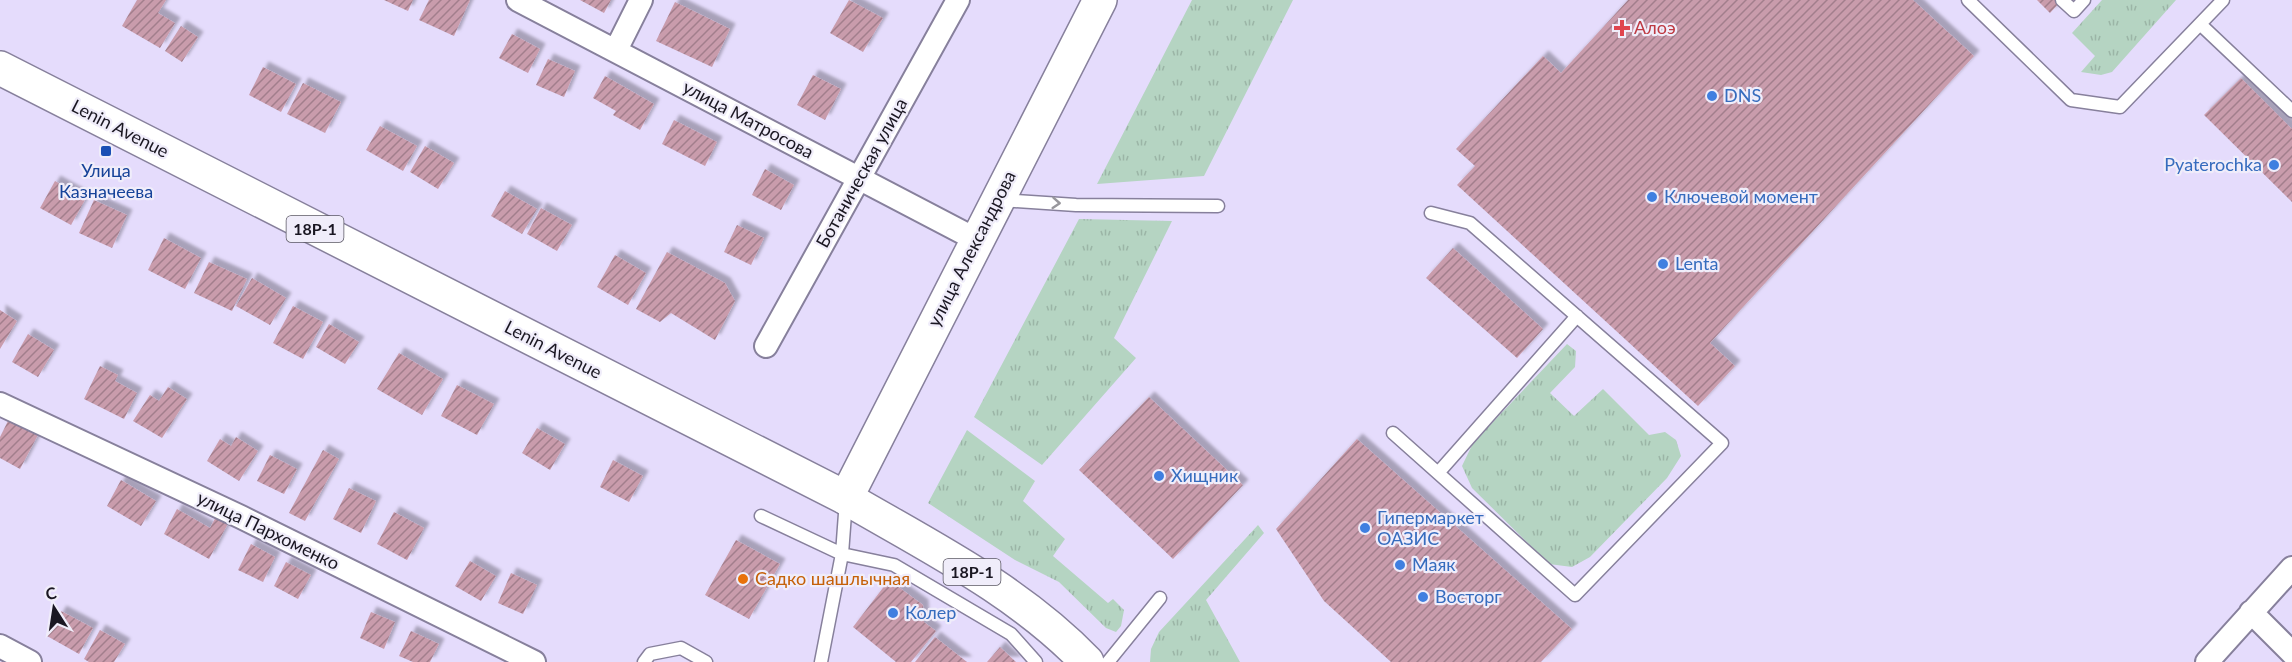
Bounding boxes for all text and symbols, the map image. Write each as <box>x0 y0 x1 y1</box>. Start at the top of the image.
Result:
place label: Алоэ <box>1634 16 1676 38</box>
marker: Алоэ <box>1615 21 1629 35</box>
street label: улица Матросова <box>679 75 818 163</box>
place label: DNS <box>1724 84 1761 106</box>
marker: DNS <box>1705 89 1719 103</box>
street label: Lenin Avenue <box>68 94 173 162</box>
street label: Ботаническая улица <box>811 94 911 251</box>
marker: Улица Казначеева <box>99 144 113 158</box>
place label: Pyaterochka <box>2164 153 2262 175</box>
marker: Pyaterochka <box>2267 158 2281 172</box>
place label: Улица Казначеева <box>59 159 153 202</box>
street label: улица Александрова <box>922 167 1020 330</box>
place label: Ключевой момент <box>1664 185 1818 207</box>
marker: Ключевой момент <box>1645 190 1659 204</box>
one-way arrow <box>1051 196 1060 209</box>
road number: 18Р-1 <box>286 216 344 242</box>
place label: Lenta <box>1675 252 1718 274</box>
marker: Lenta <box>1656 257 1670 271</box>
street label: Lenin Avenue <box>501 315 606 383</box>
place label: Хищник <box>1171 464 1239 486</box>
marker: Хищник <box>1152 469 1166 483</box>
street label: улица Пархоменко <box>194 486 343 574</box>
place label: Гипермаркет ОАЗИС <box>1377 506 1484 549</box>
marker: Гипермаркет ОАЗИС <box>1358 521 1372 535</box>
place label: Маяк <box>1412 553 1456 575</box>
marker: Маяк <box>1393 558 1407 572</box>
road number: 18Р-1 <box>944 559 1000 585</box>
place label: Садко шашлычная <box>755 567 910 589</box>
marker: Садко шашлычная <box>736 572 750 586</box>
north arrow <box>24 578 84 638</box>
text: С <box>44 582 58 603</box>
place label: Восторг <box>1435 585 1502 607</box>
marker: Восторг <box>1416 590 1430 604</box>
place label: Колер <box>905 601 956 623</box>
marker: Колер <box>886 606 900 620</box>

